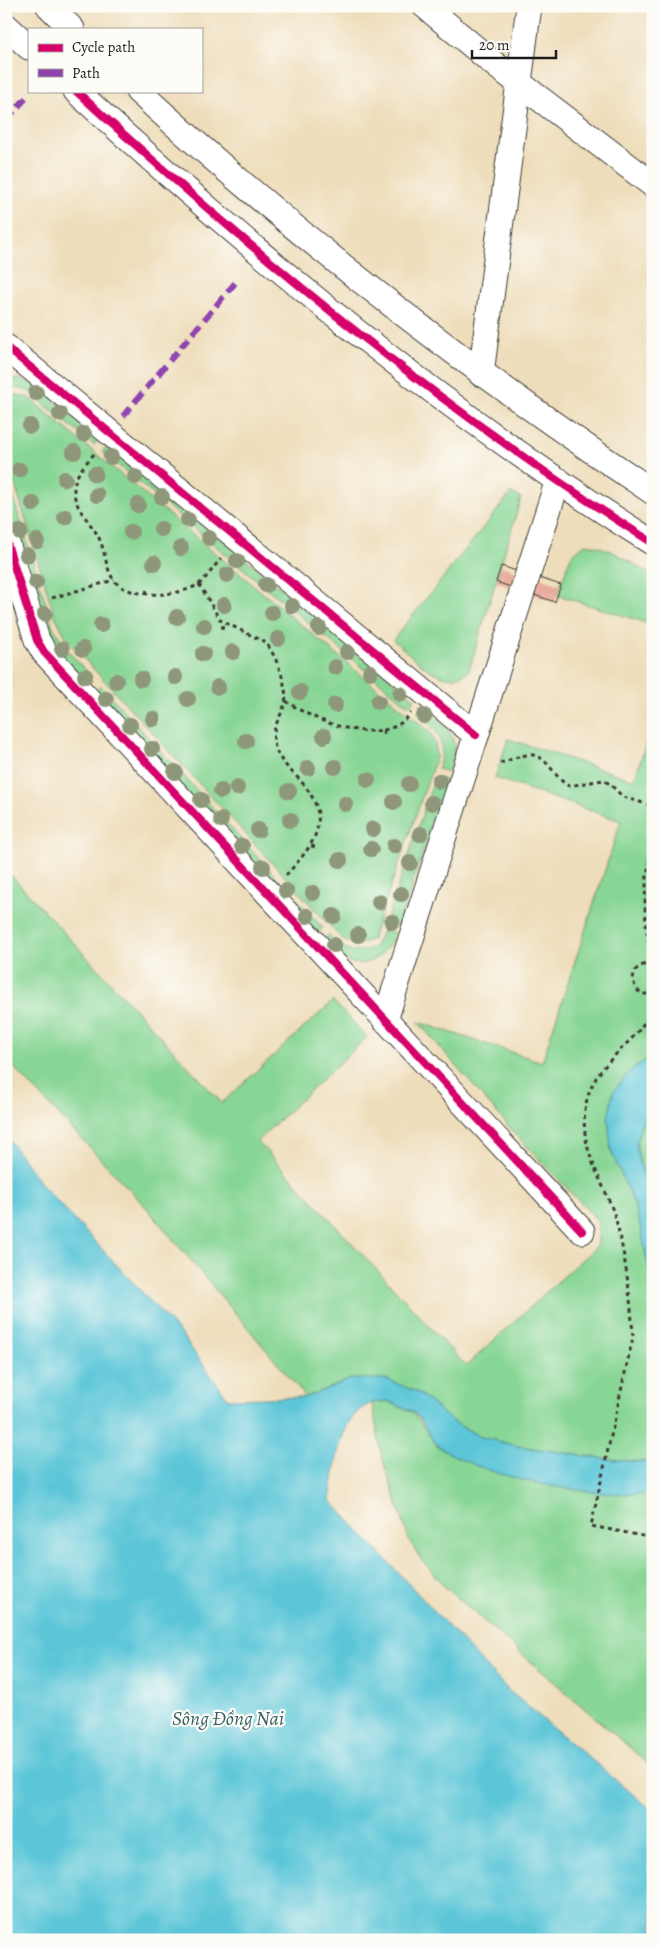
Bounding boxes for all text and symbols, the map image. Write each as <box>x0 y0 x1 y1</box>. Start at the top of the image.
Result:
legend <box>28 28 202 92</box>
scale bar <box>472 28 555 60</box>
text: 20 m <box>479 35 510 55</box>
text: Cycle path <box>72 37 135 57</box>
text: Path <box>72 63 100 83</box>
water label: Sông Đồng Nai <box>172 1705 284 1732</box>

